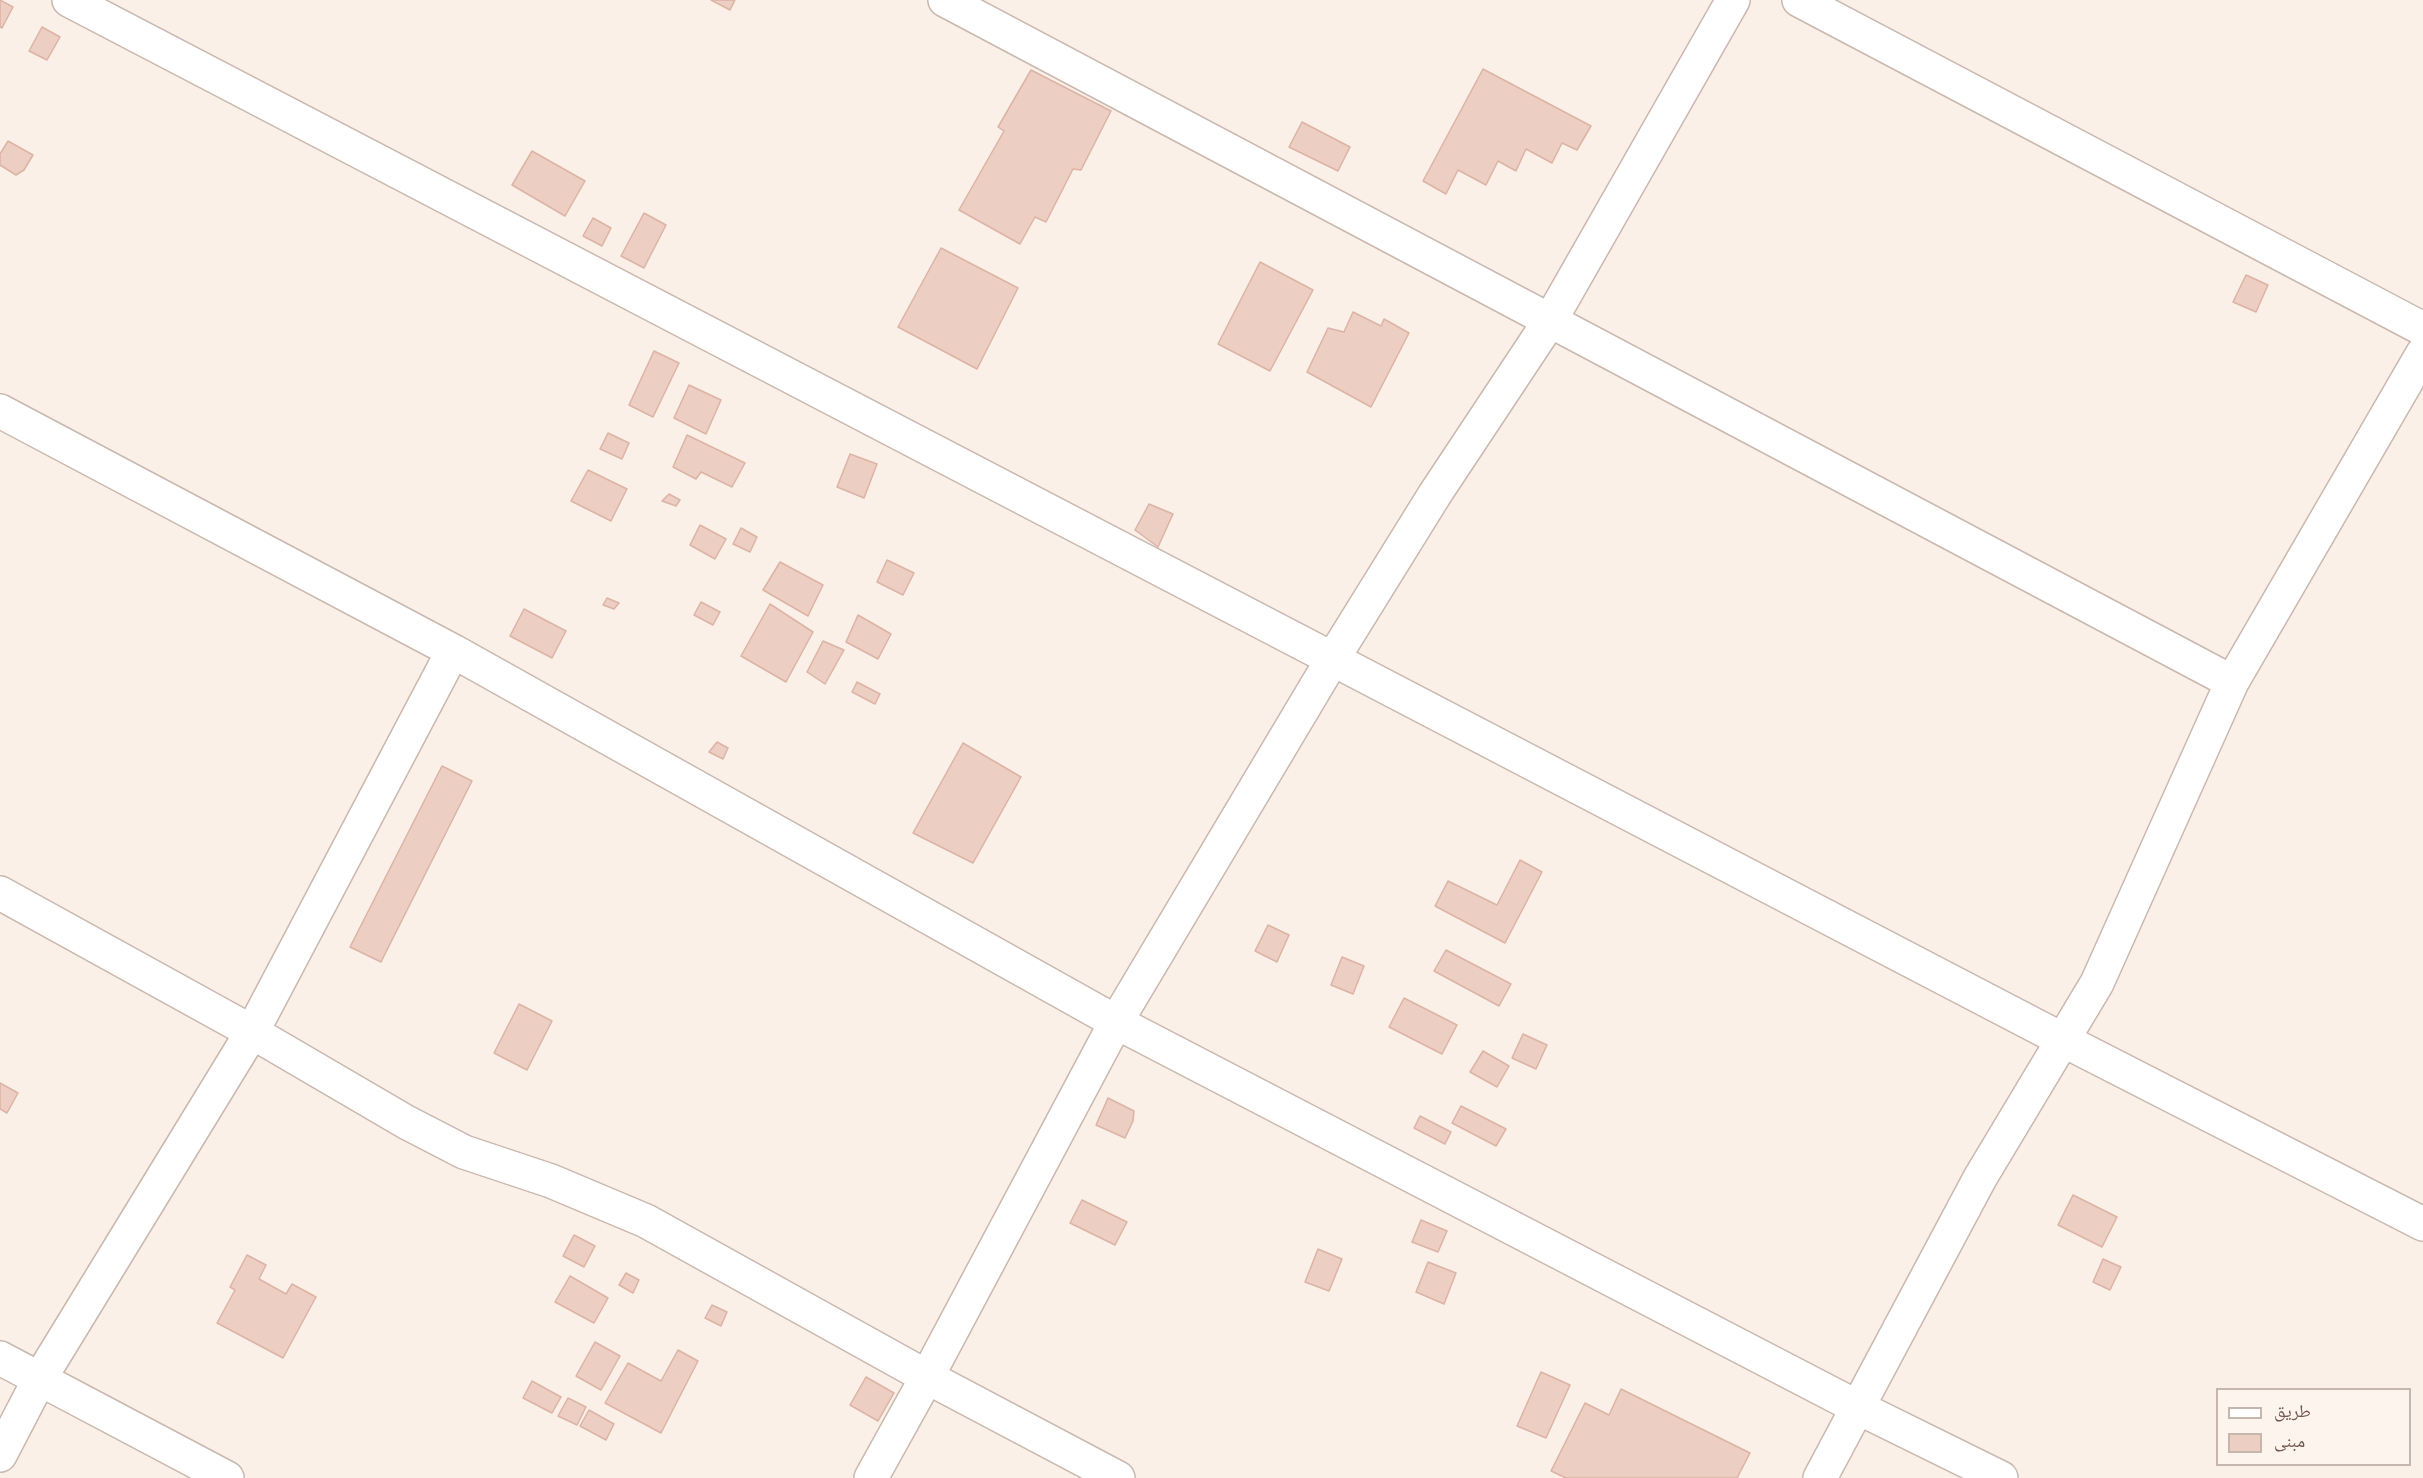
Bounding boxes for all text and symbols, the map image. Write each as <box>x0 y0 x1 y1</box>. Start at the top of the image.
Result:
legend <box>2216 1388 2411 1466</box>
text: طريق <box>2274 1399 2311 1421</box>
text: مبنى <box>2274 1429 2305 1451</box>

